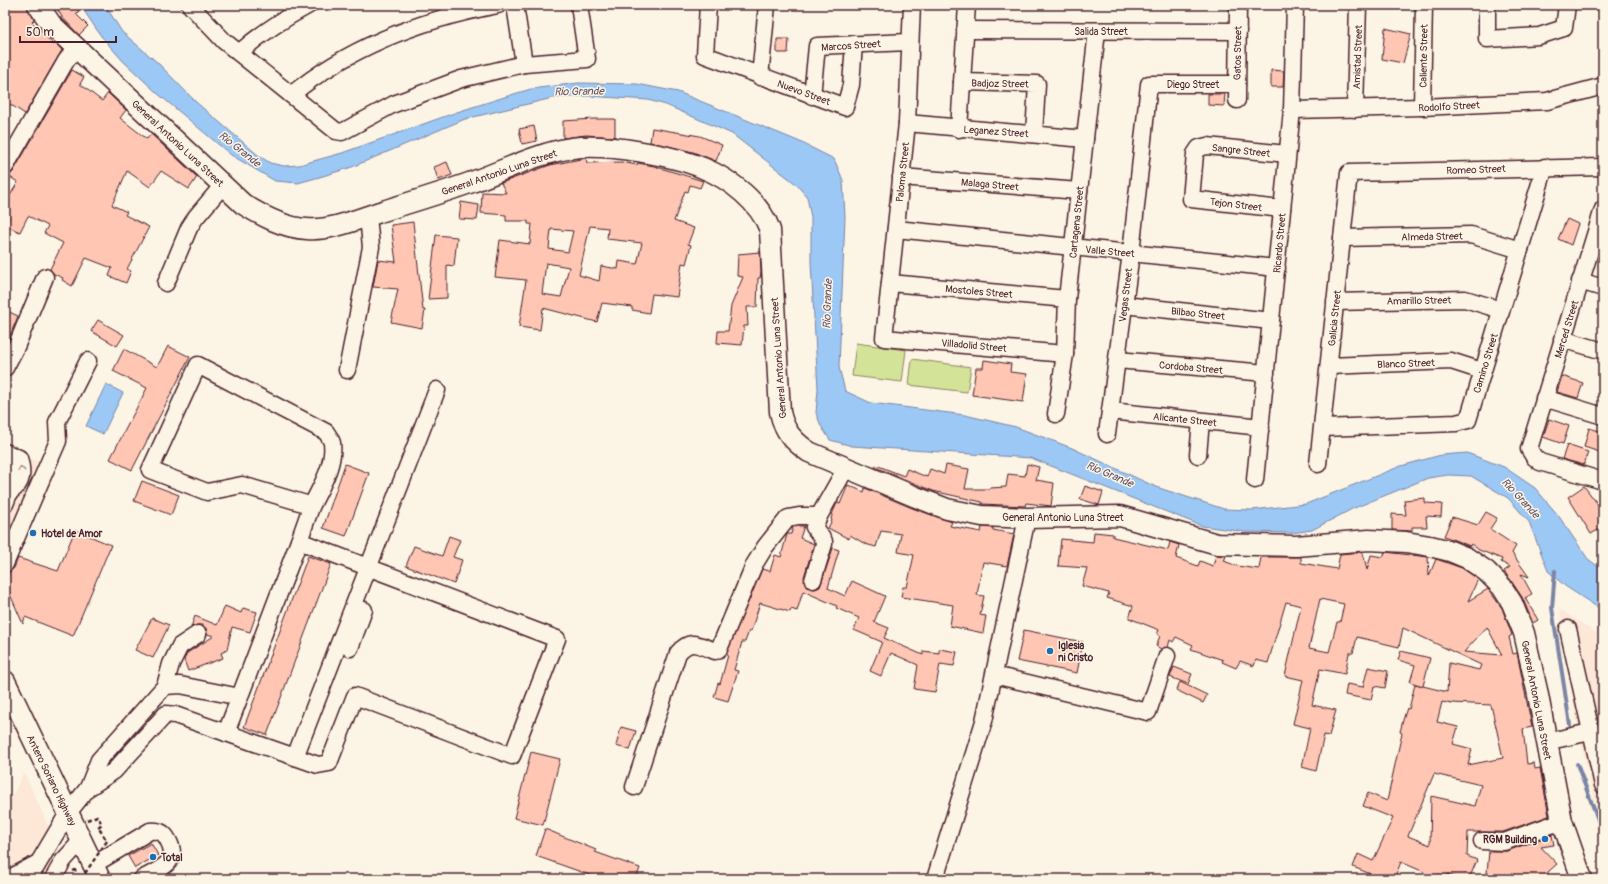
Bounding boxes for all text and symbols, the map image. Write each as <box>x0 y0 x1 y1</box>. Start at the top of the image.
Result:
scale bar <box>20 18 116 44</box>
street label: Caliente Street <box>1417 23 1431 88</box>
street label: Amistad Street <box>1351 24 1365 89</box>
text: 50 m <box>26 25 54 40</box>
street label: Gatos Street <box>1232 25 1244 80</box>
street label: Salida Street <box>1074 26 1129 38</box>
street label: Marcos Street <box>821 38 882 54</box>
street label: Badjoz Street <box>971 77 1030 91</box>
street label: Nuevo Street <box>775 78 833 108</box>
street label: Diego Street <box>1167 79 1220 91</box>
water label: Rio Grande <box>554 85 606 98</box>
street label: General Antonio Luna Street <box>129 98 226 190</box>
street label: Rodolfo Street <box>1418 99 1481 115</box>
street label: Leganez Street <box>963 124 1030 140</box>
water label: Rio Grande <box>216 129 265 171</box>
street label: Paloma Street <box>894 141 912 203</box>
street label: Sangre Street <box>1211 142 1272 160</box>
street label: General Antonio Luna Street <box>440 147 560 198</box>
street label: Romeo Street <box>1446 163 1507 177</box>
street label: Malaga Street <box>961 176 1020 194</box>
street label: Cartagena Street <box>1067 184 1087 259</box>
street label: Tejon Street <box>1209 196 1264 214</box>
street label: Ricardo Street <box>1271 212 1289 274</box>
street label: Almeda Street <box>1401 230 1464 244</box>
street label: Valle Street <box>1085 244 1136 260</box>
street label: Vegas Street <box>1117 266 1135 323</box>
water label: Rio Grande <box>820 277 835 329</box>
street label: Mostoles Street <box>945 283 1014 301</box>
street label: Galicia Street <box>1326 289 1344 347</box>
street label: Amarillo Street <box>1387 294 1452 308</box>
street label: General Antonio Luna Street <box>769 296 789 419</box>
street label: Merced Street <box>1552 298 1582 360</box>
street label: Bilbao Street <box>1170 305 1226 323</box>
street label: Camino Street <box>1471 331 1501 395</box>
street label: Villadolid Street <box>941 337 1008 355</box>
street label: Blanco Street <box>1377 357 1436 371</box>
street label: Cordoba Street <box>1159 359 1224 377</box>
street label: Alicante Street <box>1152 411 1218 429</box>
water label: Rio Grande <box>1084 459 1137 491</box>
one-way arrow <box>17 466 26 472</box>
water label: Rio Grande <box>1499 476 1543 522</box>
street label: General Antonio Luna Street <box>1002 512 1125 524</box>
marker: Hotel de Amor <box>28 528 38 538</box>
place label: Hotel de Amor <box>41 528 103 540</box>
street label: General Antonio Luna Street <box>1519 639 1554 762</box>
place label: Iglesia ni Cristo <box>1058 640 1094 664</box>
marker: Iglesia ni Cristo <box>1045 646 1055 656</box>
street label: Antero Soriano Highway <box>24 733 79 829</box>
place label: RGM Building <box>1483 834 1537 846</box>
marker: RGM Building <box>1540 834 1550 844</box>
marker: Total <box>148 852 158 862</box>
place label: Total <box>160 852 183 864</box>

